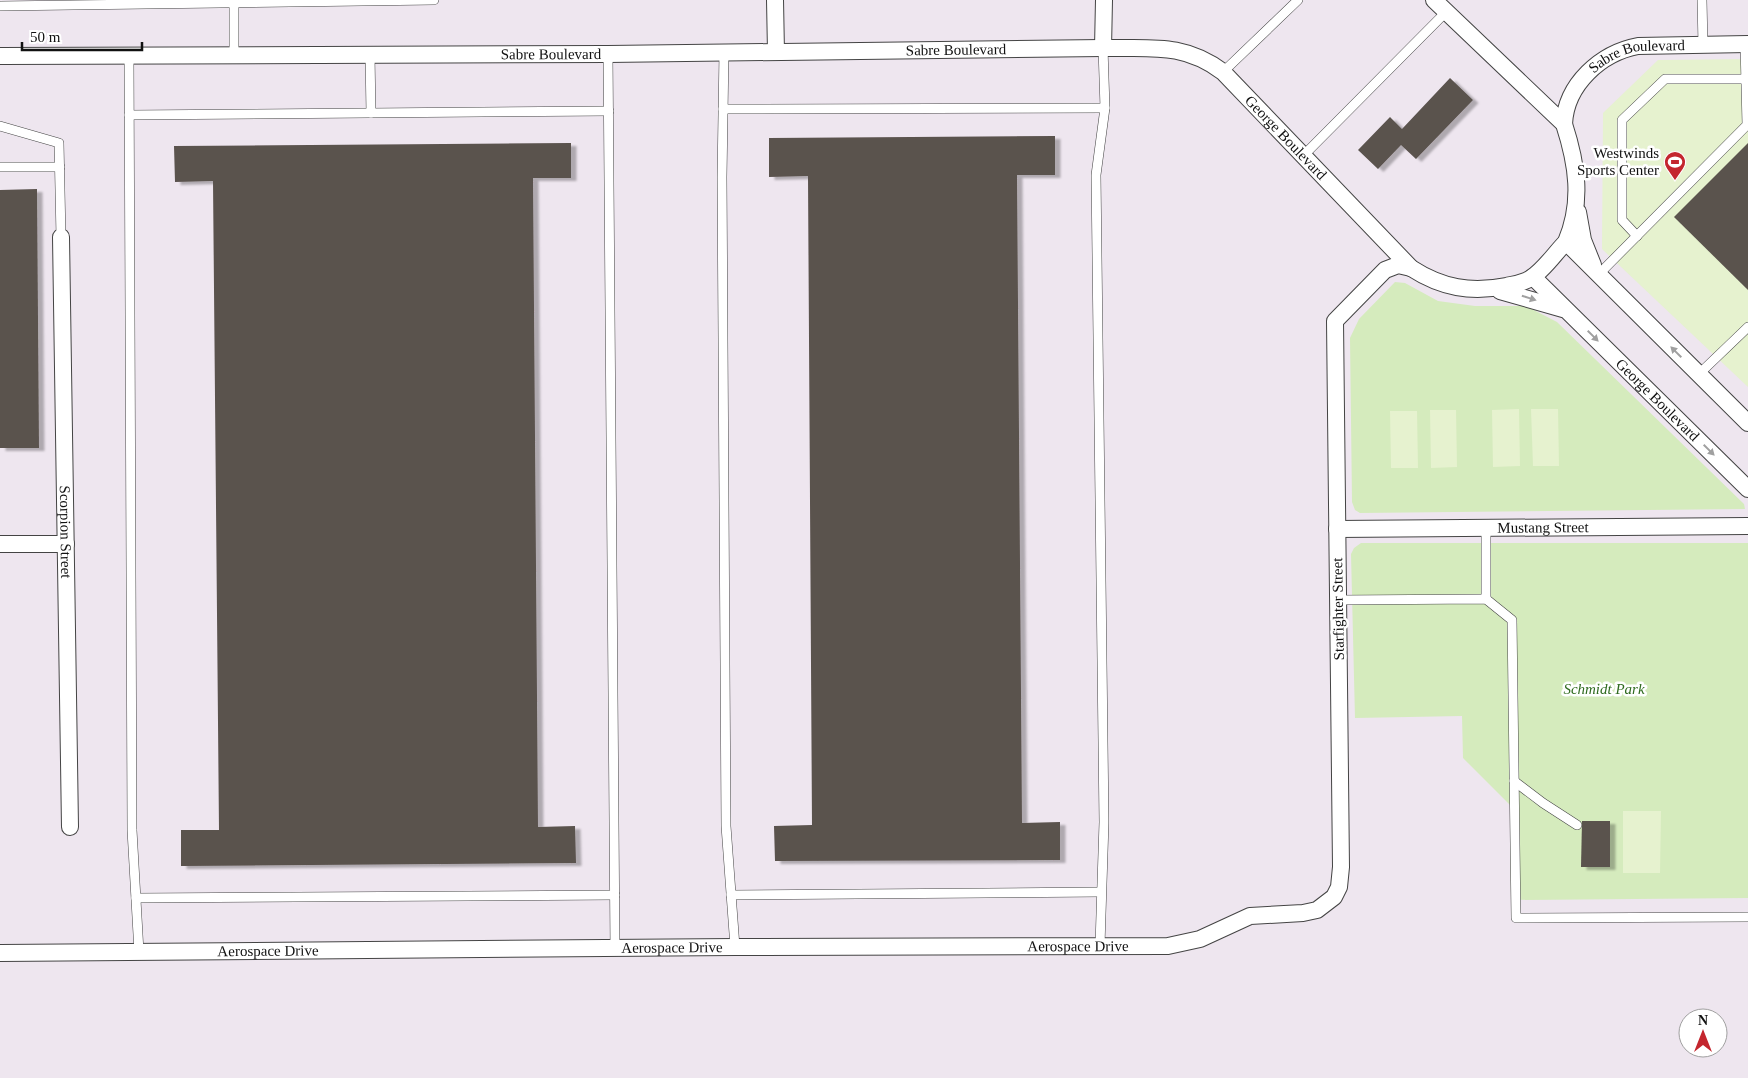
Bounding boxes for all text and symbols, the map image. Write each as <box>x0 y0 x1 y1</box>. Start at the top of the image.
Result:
scale bar <box>22 20 142 52</box>
text: 50 m <box>30 29 61 45</box>
street label: Sabre Boulevard <box>1585 37 1685 76</box>
street label: Sabre Boulevard <box>906 41 1007 58</box>
street label: Sabre Boulevard <box>501 46 602 62</box>
street label: George Boulevard <box>1242 92 1330 183</box>
place label: Westwinds Sports Center <box>1577 145 1659 178</box>
sports icon: Westwinds Sports Center <box>1663 150 1687 181</box>
one-way arrow <box>1522 295 1537 302</box>
one-way arrow <box>1587 330 1599 342</box>
one-way arrow <box>1670 346 1682 358</box>
street label: George Boulevard <box>1613 355 1703 445</box>
one-way arrow <box>1702 444 1714 456</box>
street label: Scorpion Street <box>57 485 74 579</box>
street label: Mustang Street <box>1497 519 1590 536</box>
street label: Starfighter Street <box>1329 557 1347 661</box>
park label: Schmidt Park <box>1563 681 1645 697</box>
street label: Aerospace Drive <box>1027 938 1129 954</box>
street label: Aerospace Drive <box>621 939 723 956</box>
street label: Aerospace Drive <box>217 942 319 959</box>
north arrow <box>1678 1008 1728 1058</box>
text: N <box>1698 1013 1708 1028</box>

